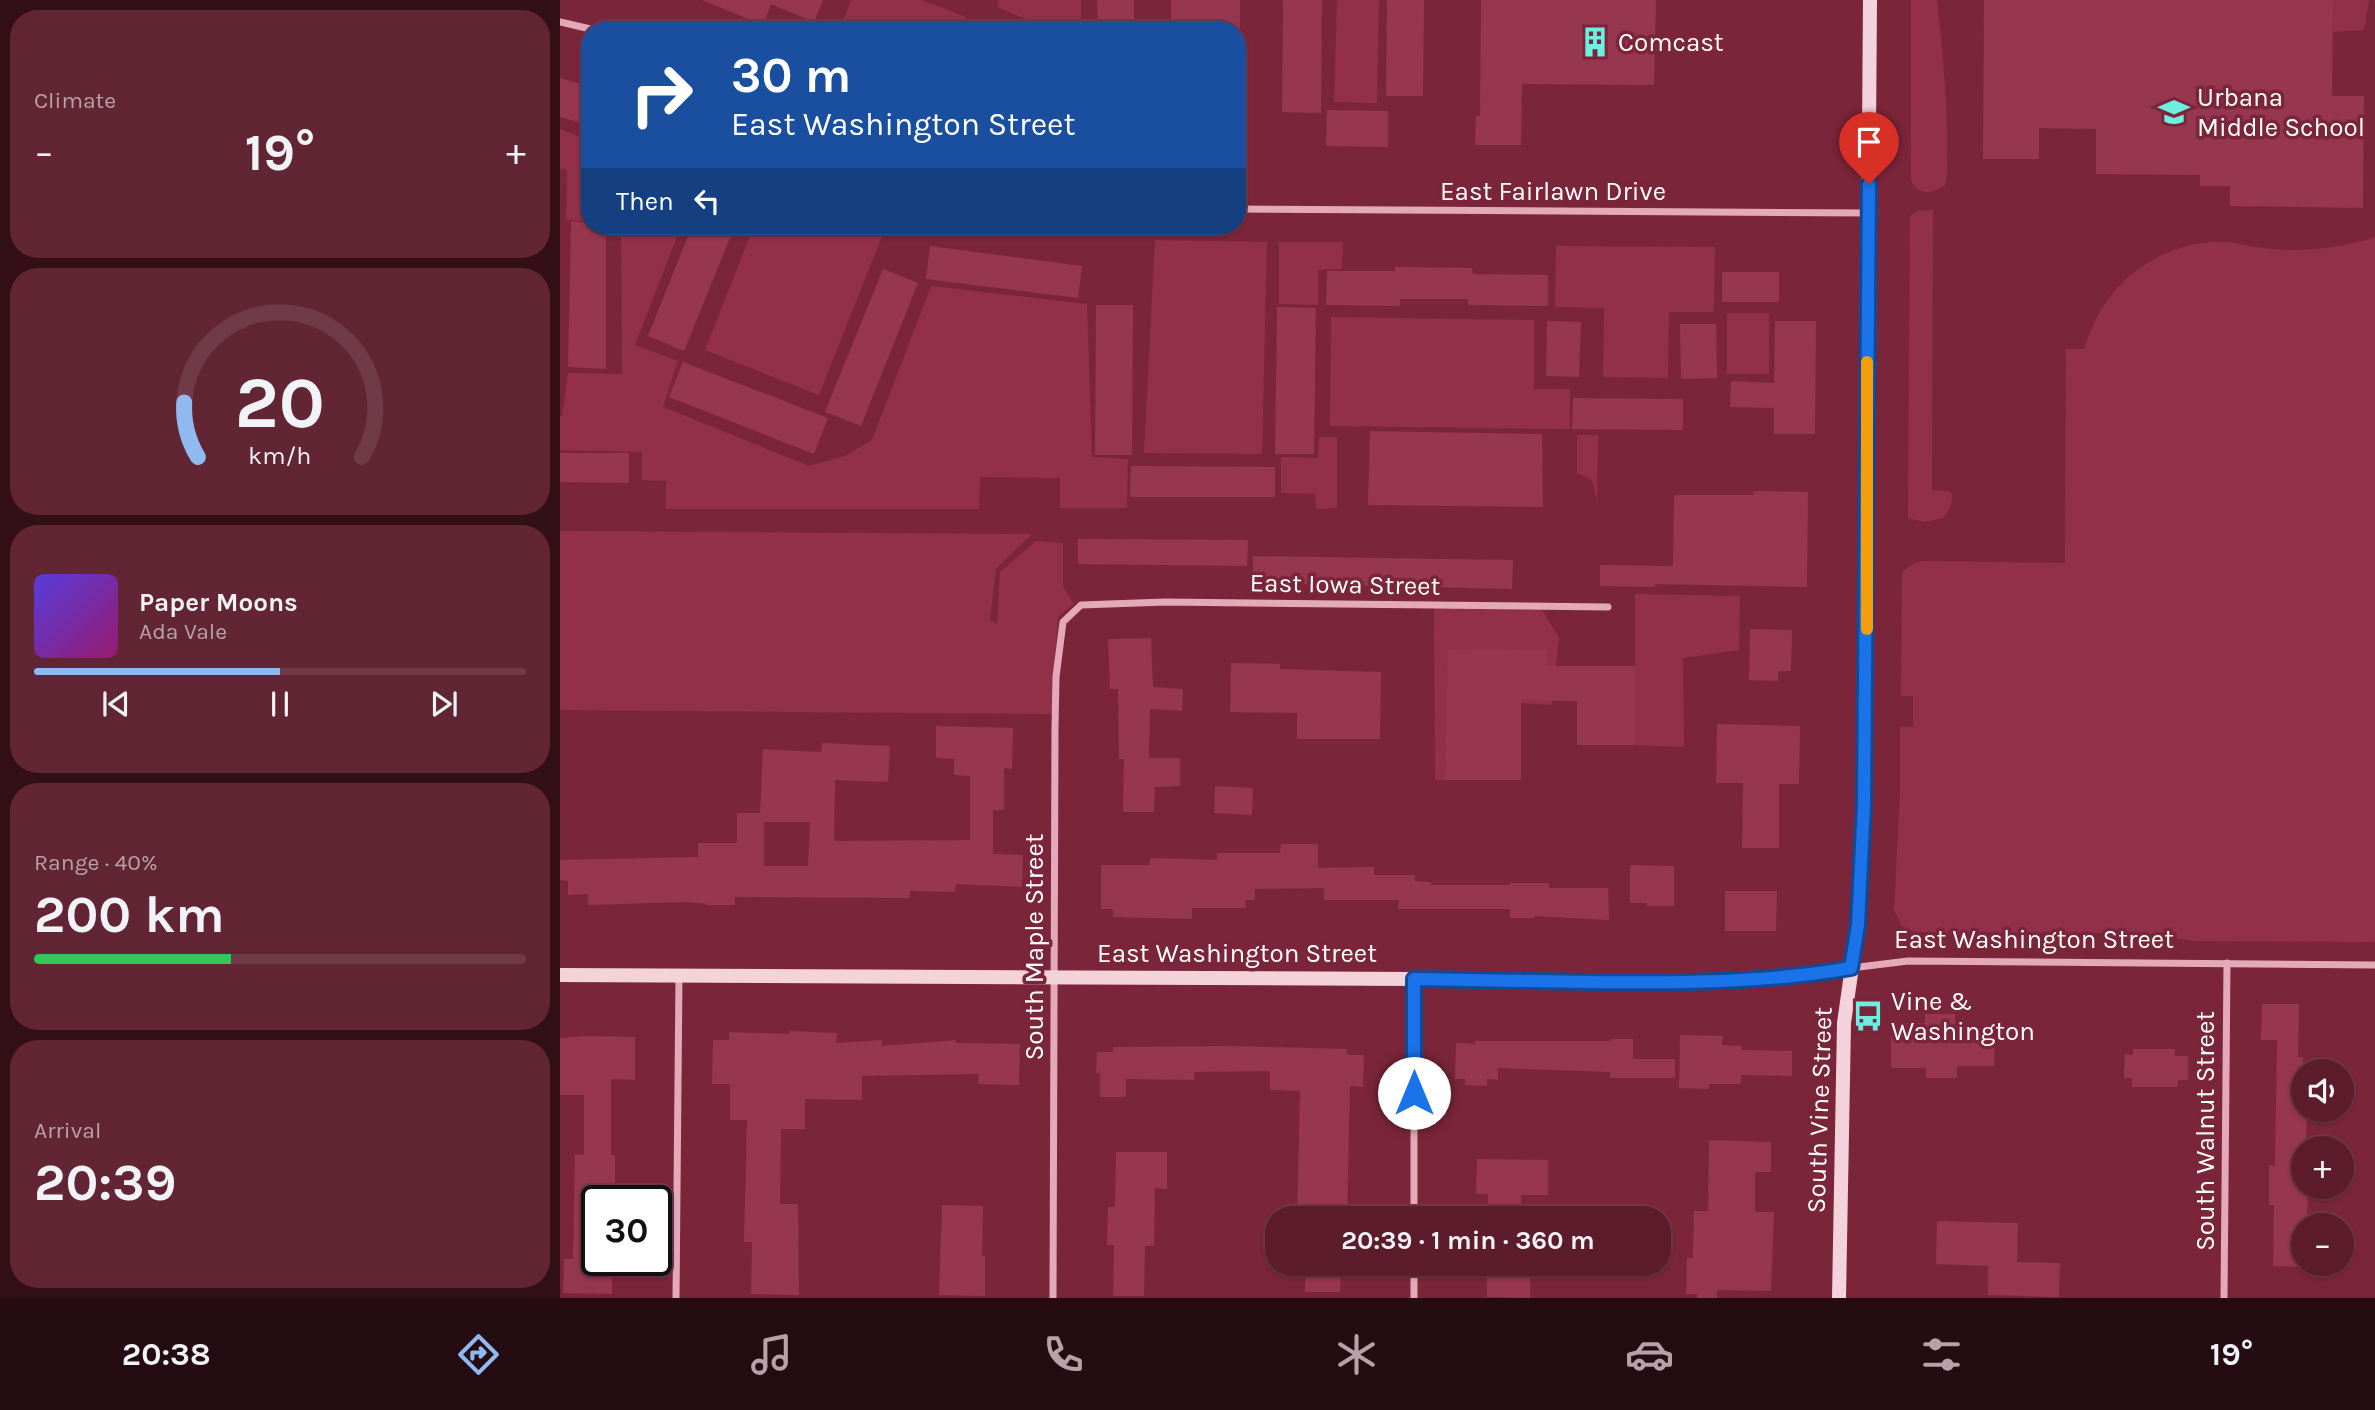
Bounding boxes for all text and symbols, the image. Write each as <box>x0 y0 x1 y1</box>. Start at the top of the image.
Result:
building icon: Comcast <box>1578 25 1612 59</box>
place label: Comcast <box>1618 27 1724 58</box>
text: 30 m <box>731 47 851 104</box>
icon: right <box>616 49 707 140</box>
place label: Urbana Middle School <box>2197 82 2365 143</box>
text: Climate <box>34 87 116 114</box>
school or university icon: Urbana Middle School <box>2157 95 2191 129</box>
text: East Washington Street <box>731 106 1076 143</box>
pin <box>1839 112 1899 184</box>
text: 19° <box>245 122 315 183</box>
icon: arrive <box>1850 123 1888 161</box>
text: − <box>34 130 54 175</box>
text: + <box>506 130 526 175</box>
street label: East Fairlawn Drive <box>1440 176 1666 207</box>
icon: left <box>688 182 726 220</box>
text: Then <box>616 186 674 217</box>
text: 20 <box>235 361 325 446</box>
text: km/h <box>248 441 312 470</box>
street label: East Iowa Street <box>1249 567 1441 602</box>
text: Paper Moons <box>139 587 298 618</box>
text: Ada Vale <box>139 618 227 645</box>
icon: previous <box>97 685 135 723</box>
icon: pause <box>261 685 299 723</box>
icon: next <box>425 685 463 723</box>
street label: South Maple Street <box>1019 833 1050 1061</box>
text: Range · 40% <box>34 849 158 876</box>
text: 200 km <box>34 884 225 945</box>
street label: East Washington Street <box>1894 924 2174 955</box>
street label: East Washington Street <box>1097 938 1377 969</box>
place label: Vine & Washington <box>1891 986 2035 1047</box>
bus stop icon: Vine & Washington <box>1851 999 1885 1033</box>
street label: South Vine Street <box>1800 1006 1839 1214</box>
street label: South Walnut Street <box>2190 1011 2221 1251</box>
position arrow <box>1377 1056 1451 1130</box>
map controls <box>2291 1059 2354 1276</box>
button: sound <box>2291 1059 2354 1122</box>
text: Arrival <box>34 1117 101 1144</box>
button: + <box>2291 1136 2354 1199</box>
text: 20:39 <box>34 1152 176 1213</box>
speed limit sign: 30 <box>581 1185 672 1276</box>
button: − <box>2291 1213 2354 1276</box>
text: 20:39 · 1 min · 360 m <box>1341 1225 1595 1256</box>
icon: directions <box>454 1330 503 1379</box>
icon: music <box>747 1330 796 1379</box>
icon: phone <box>1039 1330 1088 1379</box>
icon: climate <box>1332 1330 1381 1379</box>
icon: car <box>1625 1330 1674 1379</box>
icon: filters <box>1917 1330 1966 1379</box>
text: 20:38 <box>122 1336 211 1373</box>
text: 19° <box>2210 1336 2253 1373</box>

